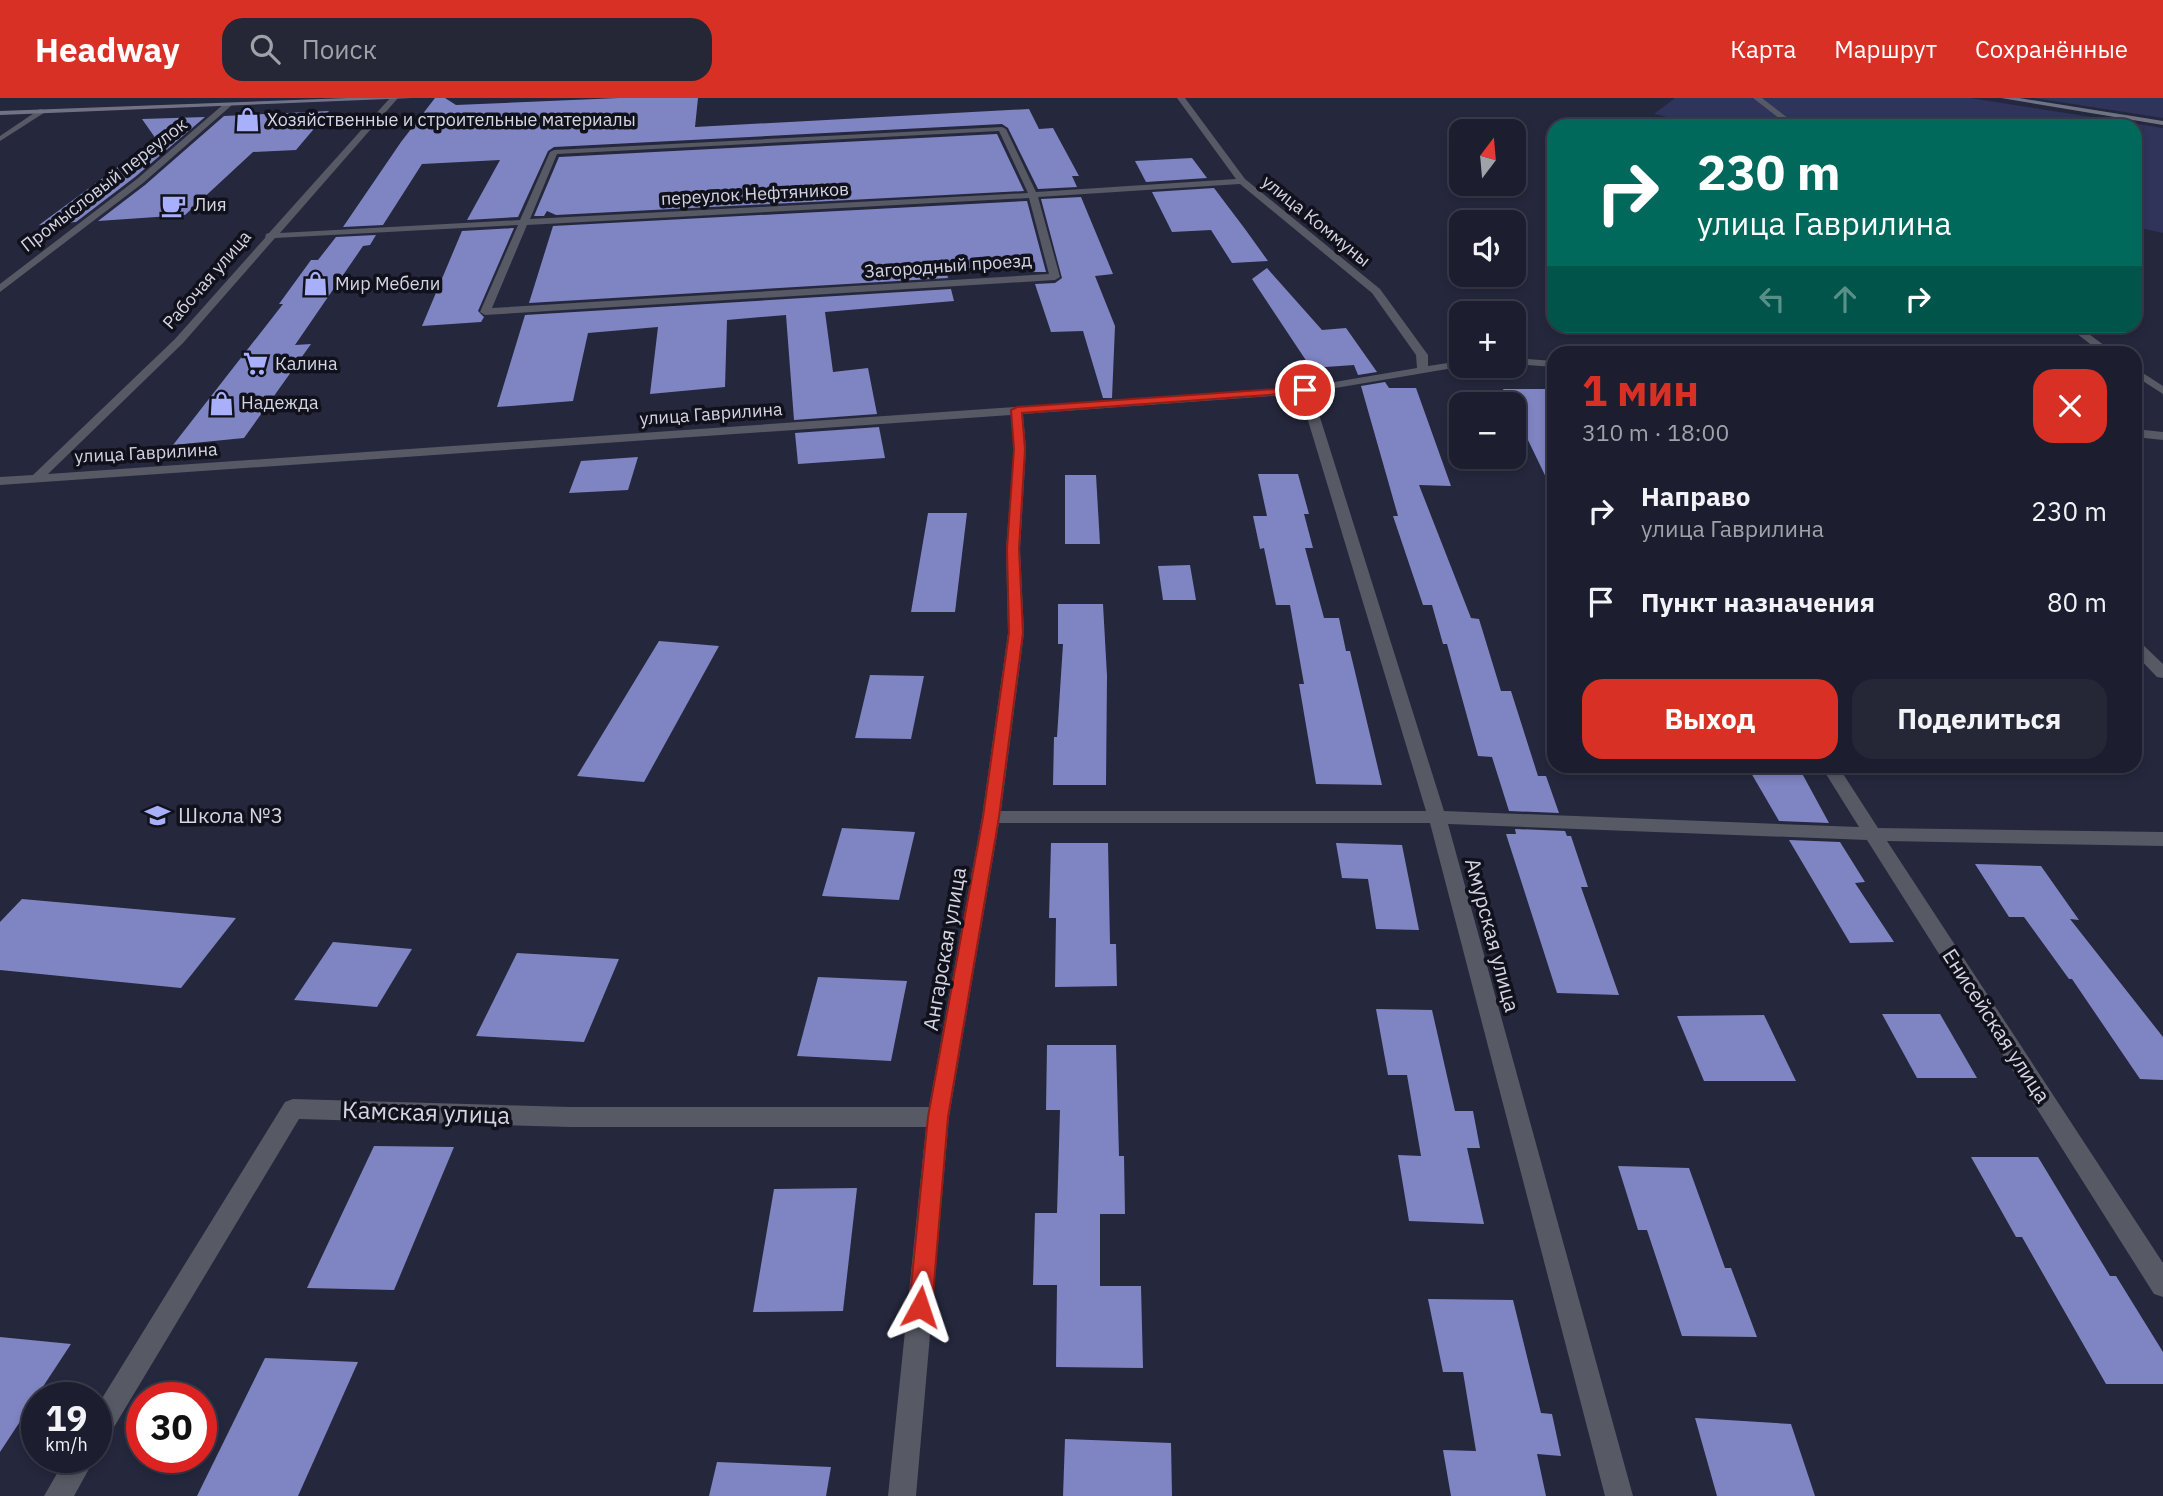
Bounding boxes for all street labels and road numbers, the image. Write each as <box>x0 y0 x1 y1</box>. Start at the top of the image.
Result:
street label: Промысловый переулок <box>16 112 192 257</box>
street label: улица Коммуны <box>1257 170 1375 271</box>
street label: переулок Нефтяников <box>660 177 850 210</box>
street label: Рабочая улица <box>157 225 256 334</box>
street label: Загородный проезд <box>863 248 1033 283</box>
street label: улица Гаврилина <box>639 397 784 430</box>
street label: улица Гаврилина <box>74 437 218 468</box>
street label: Амурская улица <box>1459 855 1527 1015</box>
street label: Ангарская улица <box>916 865 972 1033</box>
street label: Енисейская улица <box>1936 943 2057 1108</box>
street label: Камская улица <box>341 1093 511 1131</box>

